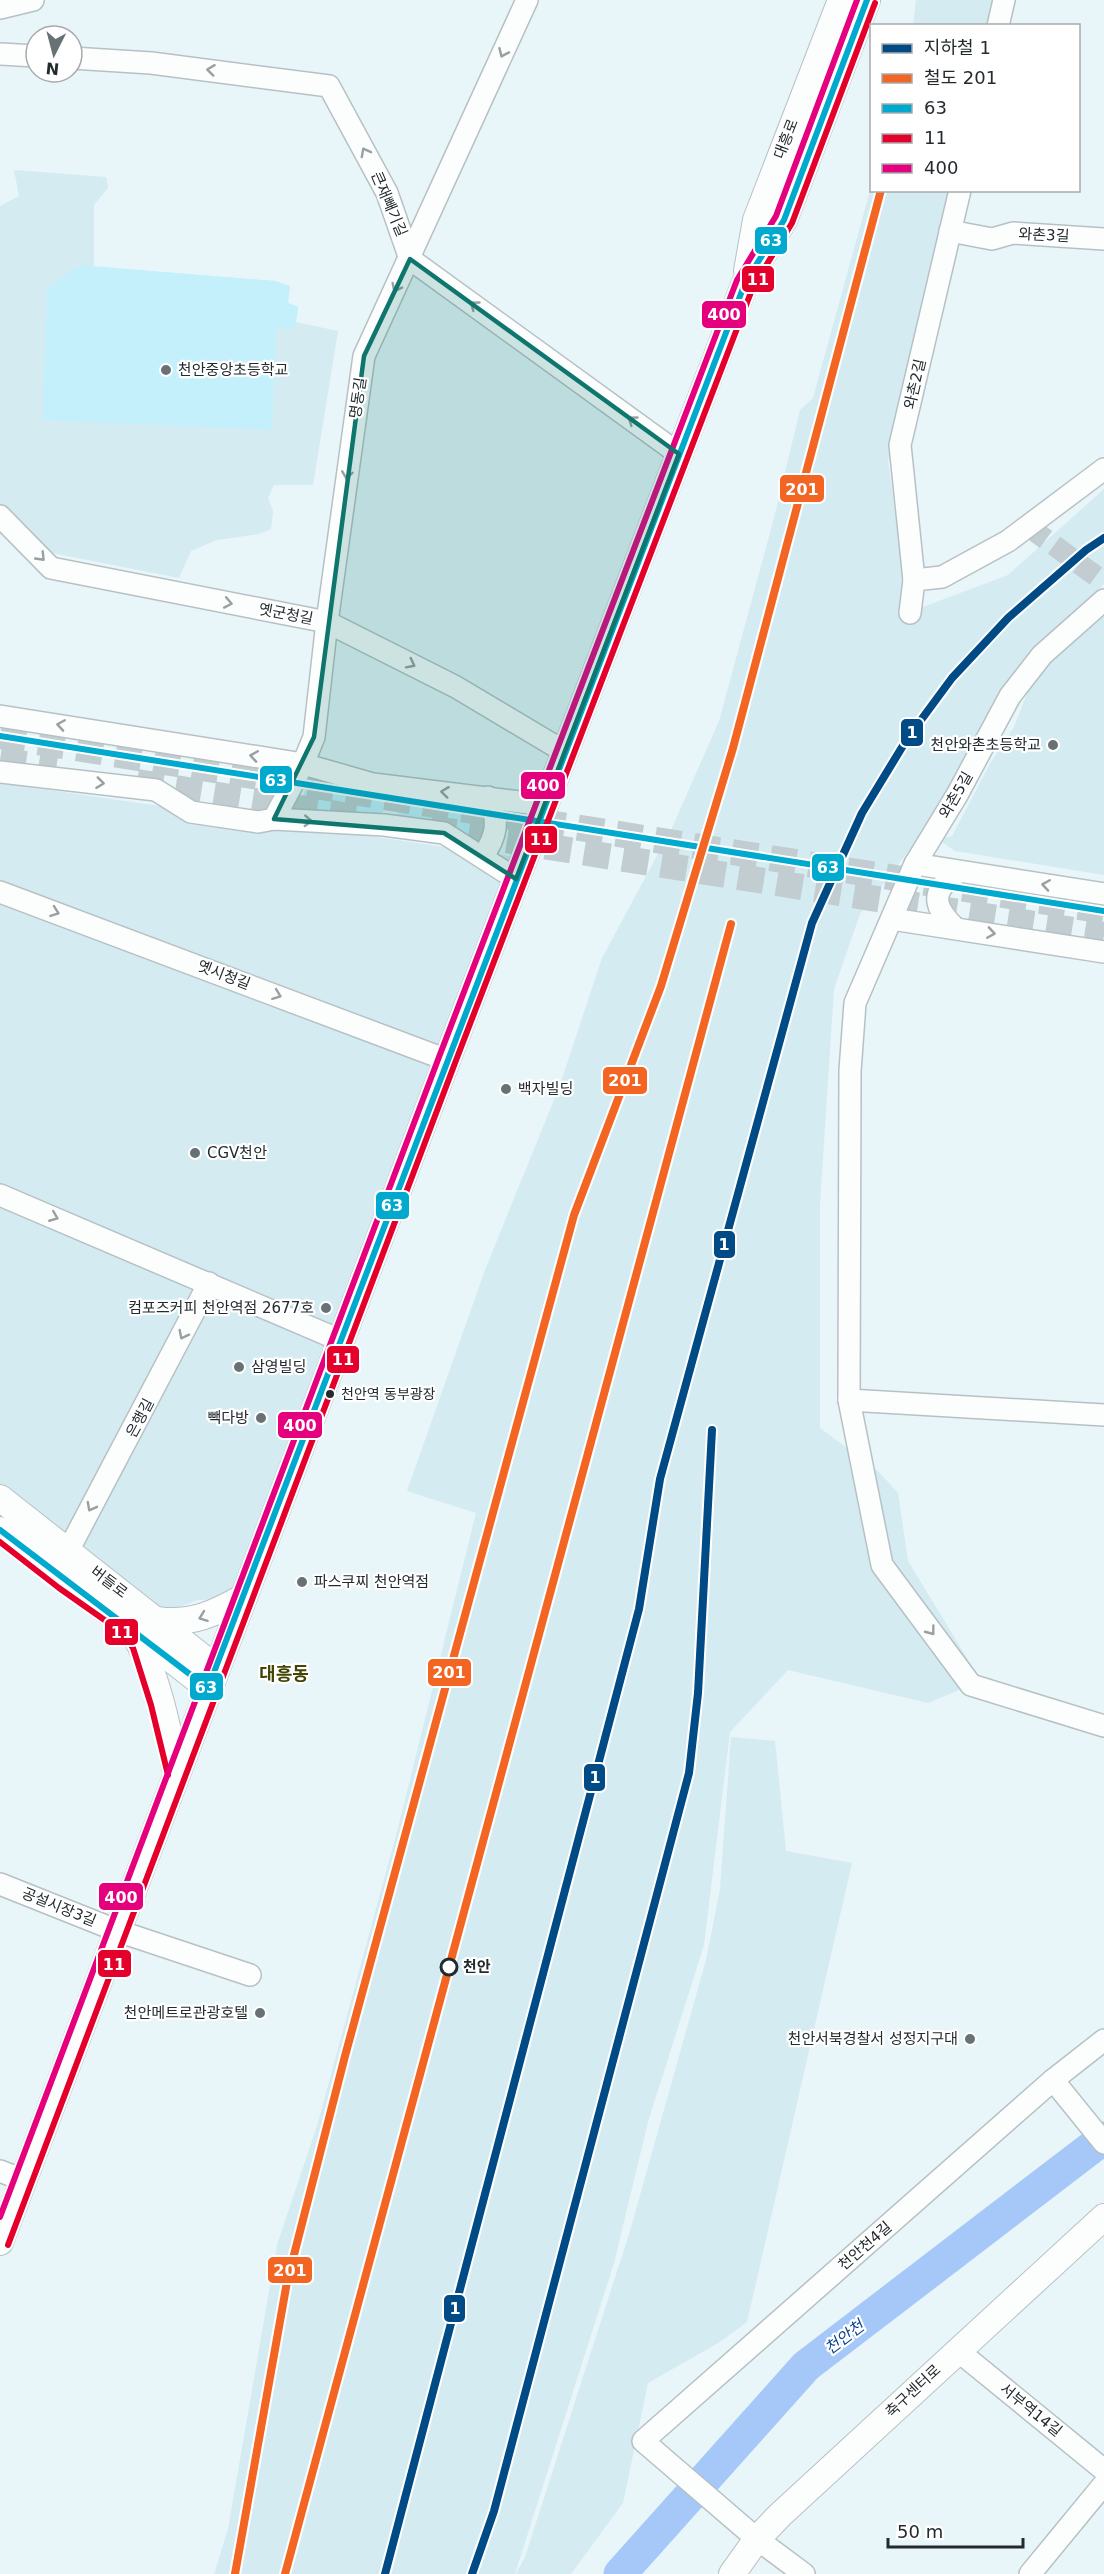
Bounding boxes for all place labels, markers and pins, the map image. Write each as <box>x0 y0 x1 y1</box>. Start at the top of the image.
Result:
place label: 천안중앙초등학교 <box>178 361 288 379</box>
marker: 천안중앙초등학교 <box>159 363 173 377</box>
place label: 천안와촌초등학교 <box>931 736 1041 754</box>
marker: 천안와촌초등학교 <box>1046 738 1060 752</box>
place label: 백자빌딩 <box>518 1080 573 1098</box>
marker: 백자빌딩 <box>499 1082 513 1096</box>
place label: CGV천안 <box>207 1144 267 1162</box>
marker: CGV천안 <box>188 1146 202 1160</box>
place label: 컴포즈커피 천안역점 2677호 <box>128 1299 314 1317</box>
marker: 컴포즈커피 천안역점 2677호 <box>319 1301 333 1315</box>
place label: 삼영빌딩 <box>251 1358 306 1376</box>
marker: 삼영빌딩 <box>232 1360 246 1374</box>
place label: 천안역 동부광장 <box>341 1386 436 1402</box>
marker: 천안역 동부광장 <box>324 1388 336 1400</box>
place label: 빽다방 <box>208 1409 249 1427</box>
marker: 빽다방 <box>254 1411 268 1425</box>
place label: 파스쿠찌 천안역점 <box>314 1573 429 1591</box>
marker: 파스쿠찌 천안역점 <box>295 1575 309 1589</box>
marker: 천안 <box>440 1958 458 1976</box>
place label: 천안 <box>463 1958 491 1976</box>
place label: 천안메트로관광호텔 <box>124 2004 248 2022</box>
marker: 천안메트로관광호텔 <box>253 2006 267 2020</box>
place label: 천안서북경찰서 성정지구대 <box>788 2030 958 2048</box>
marker: 천안서북경찰서 성정지구대 <box>963 2032 977 2046</box>

